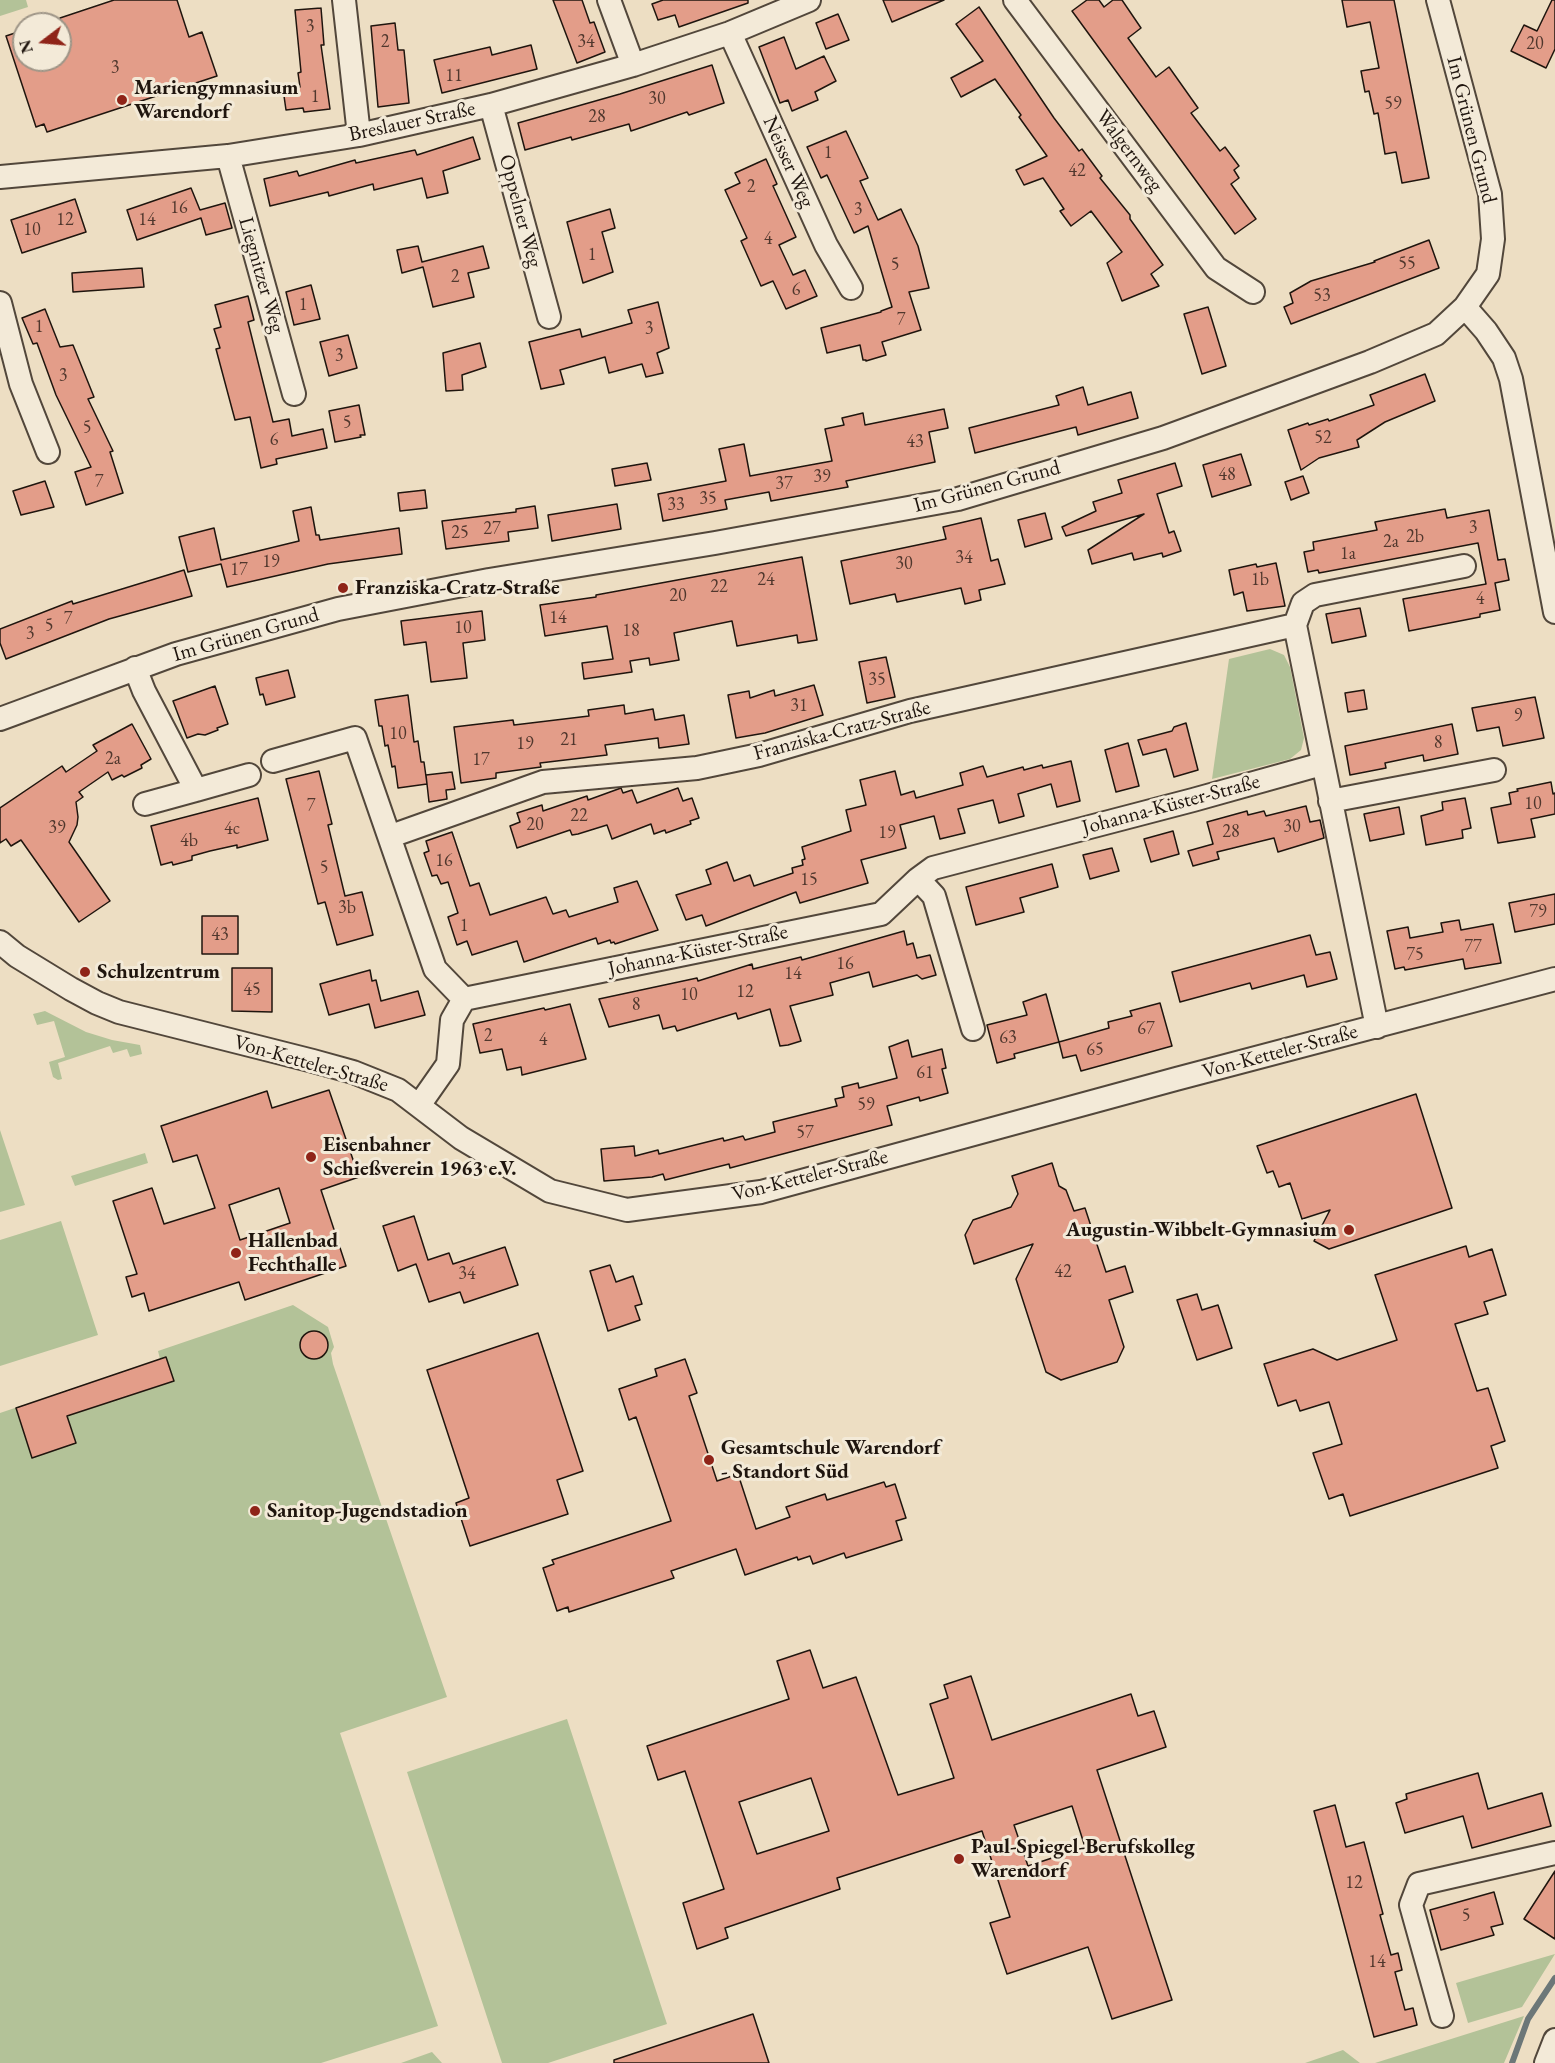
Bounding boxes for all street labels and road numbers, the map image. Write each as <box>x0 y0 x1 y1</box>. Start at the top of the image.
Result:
street label: Im Grünen Grund <box>1441 54 1501 206</box>
street label: Breslauer Straße <box>346 96 478 148</box>
street label: Walgernweg <box>1090 105 1168 197</box>
street label: Neisser Weg <box>757 112 819 212</box>
street label: Oppelner Weg <box>493 152 547 270</box>
street label: Liegnitzer Weg <box>232 214 290 336</box>
street label: Im Grünen Grund <box>911 455 1063 519</box>
street label: Im Grünen Grund <box>170 602 322 668</box>
street label: Franziska-Cratz-Straße <box>751 695 933 767</box>
street label: Johanna-Küster-Straße <box>1079 769 1263 841</box>
street label: Johanna-Küster-Straße <box>606 920 790 982</box>
street label: Von-Ketteler-Straße <box>1200 1019 1360 1085</box>
street label: Von-Ketteler-Straße <box>231 1030 391 1098</box>
street label: Von-Ketteler-Straße <box>730 1144 890 1208</box>

